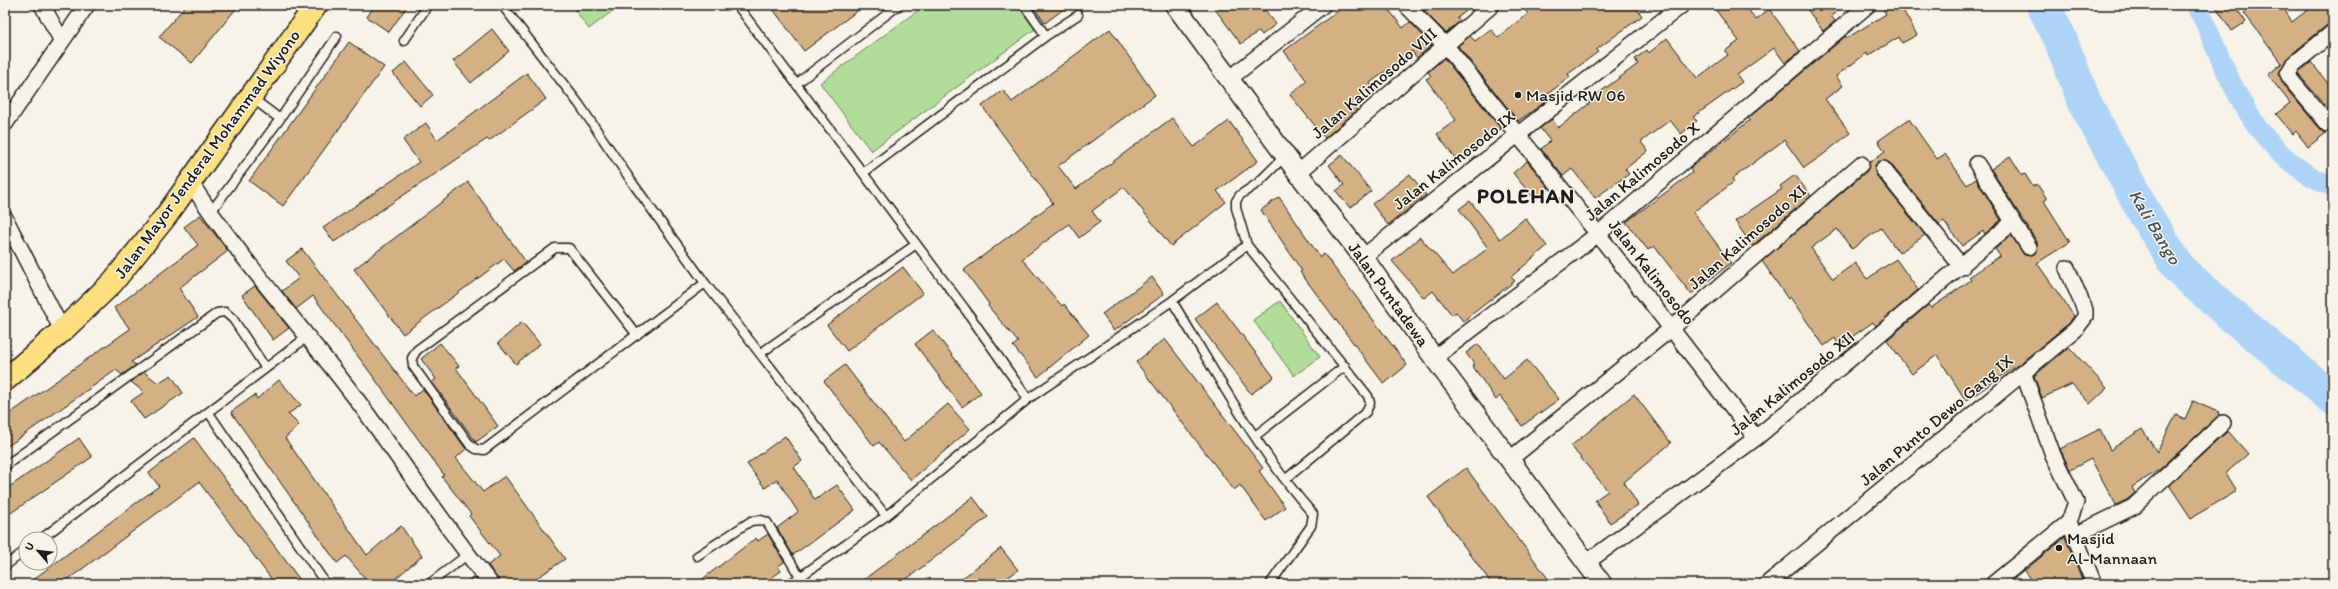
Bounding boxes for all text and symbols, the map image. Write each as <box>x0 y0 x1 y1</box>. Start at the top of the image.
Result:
street label: Jalan Kalimosodo VIII <box>1307 23 1441 143</box>
street label: Jalan Mayor Jenderal Mohammad Wiyono <box>110 26 304 282</box>
place label: Masjid RW 06 <box>1526 85 1626 105</box>
marker: Masjid RW 06 <box>1513 90 1523 100</box>
street label: Jalan Kalimosodo IX <box>1389 106 1519 214</box>
street label: Jalan Kalimosodo X <box>1581 117 1703 225</box>
street label: Jalan Kalimosodo XI <box>1684 180 1810 294</box>
district label: POLEHAN <box>1477 183 1575 208</box>
water label: Kali Bango <box>2124 186 2186 269</box>
street label: Jalan Kalimosodo <box>1605 215 1699 329</box>
street label: Jalan Puntadewa <box>1344 238 1434 350</box>
street label: Jalan Kalimosodo XII <box>1726 327 1858 439</box>
street label: Jalan Punto Dewo Gang IX <box>1855 350 2017 490</box>
place label: Masjid Al-Mannaan <box>2067 528 2158 568</box>
north arrow <box>18 531 58 571</box>
text: U <box>22 540 37 553</box>
marker: Masjid Al-Mannaan <box>2054 543 2064 553</box>

